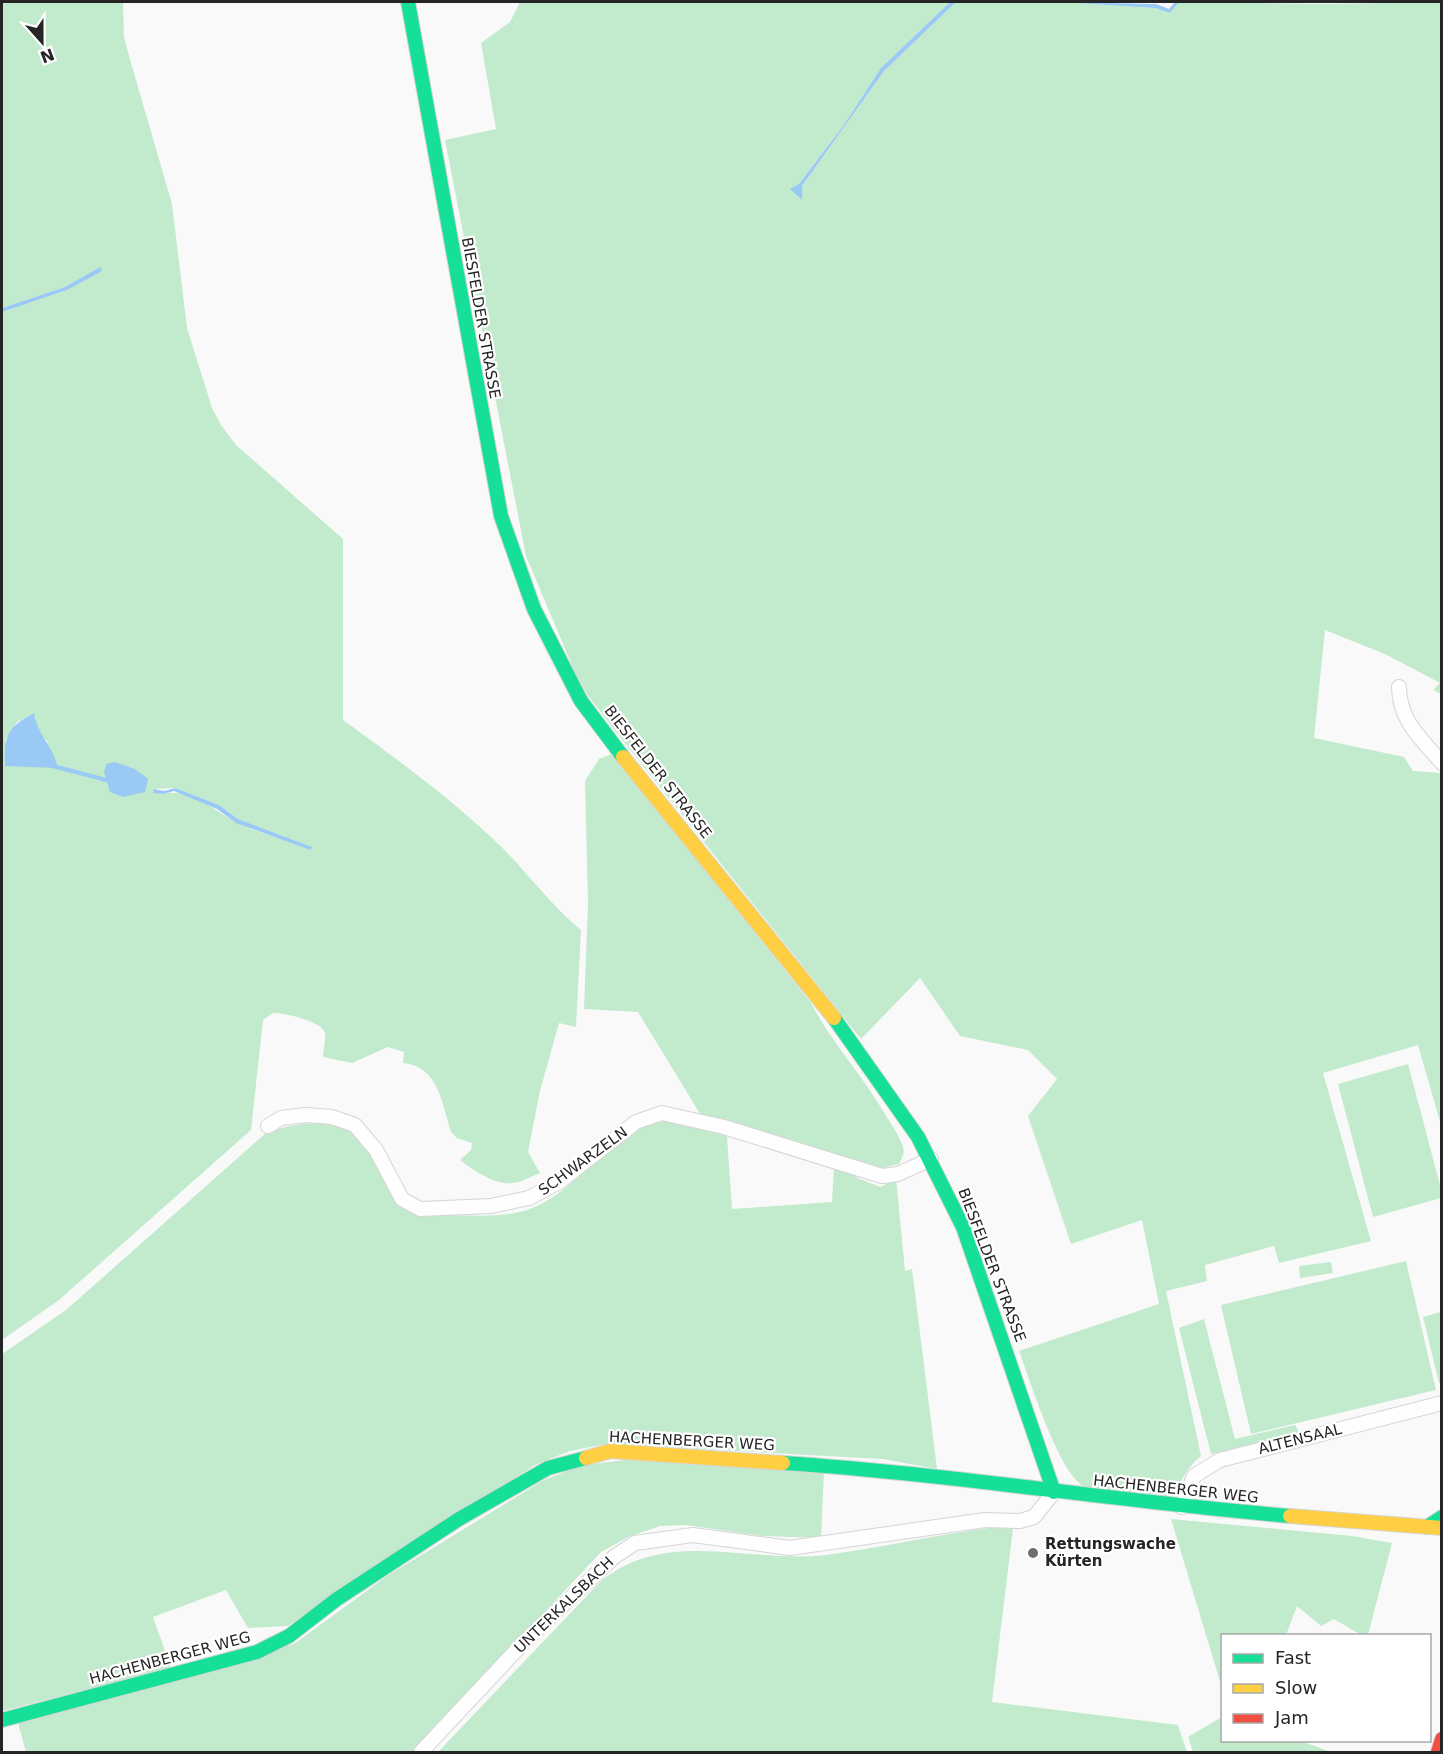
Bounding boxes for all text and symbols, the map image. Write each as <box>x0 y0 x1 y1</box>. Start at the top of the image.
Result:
north arrow <box>12 12 72 72</box>
text: N <box>38 44 57 67</box>
street label: BIESFELDER STRASSE <box>458 236 504 400</box>
street label: BIESFELDER STRASSE <box>601 702 715 842</box>
street label: SCHWARZELN <box>535 1123 631 1199</box>
street label: BIESFELDER STRASSE <box>954 1185 1030 1345</box>
street label: ALTENSAAL <box>1256 1420 1344 1458</box>
street label: HACHENBERGER WEG <box>609 1428 775 1454</box>
street label: HACHENBERGER WEG <box>1092 1471 1260 1507</box>
place label: Rettungswache Kürten <box>1045 1535 1176 1570</box>
marker: Rettungswache Kürten <box>1026 1546 1040 1560</box>
street label: UNTERKALSBACH <box>511 1553 617 1657</box>
street label: HACHENBERGER WEG <box>87 1628 253 1688</box>
legend <box>1221 1634 1431 1742</box>
text: Fast <box>1275 1647 1311 1668</box>
text: Slow <box>1275 1677 1317 1698</box>
text: Jam <box>1274 1707 1309 1728</box>

